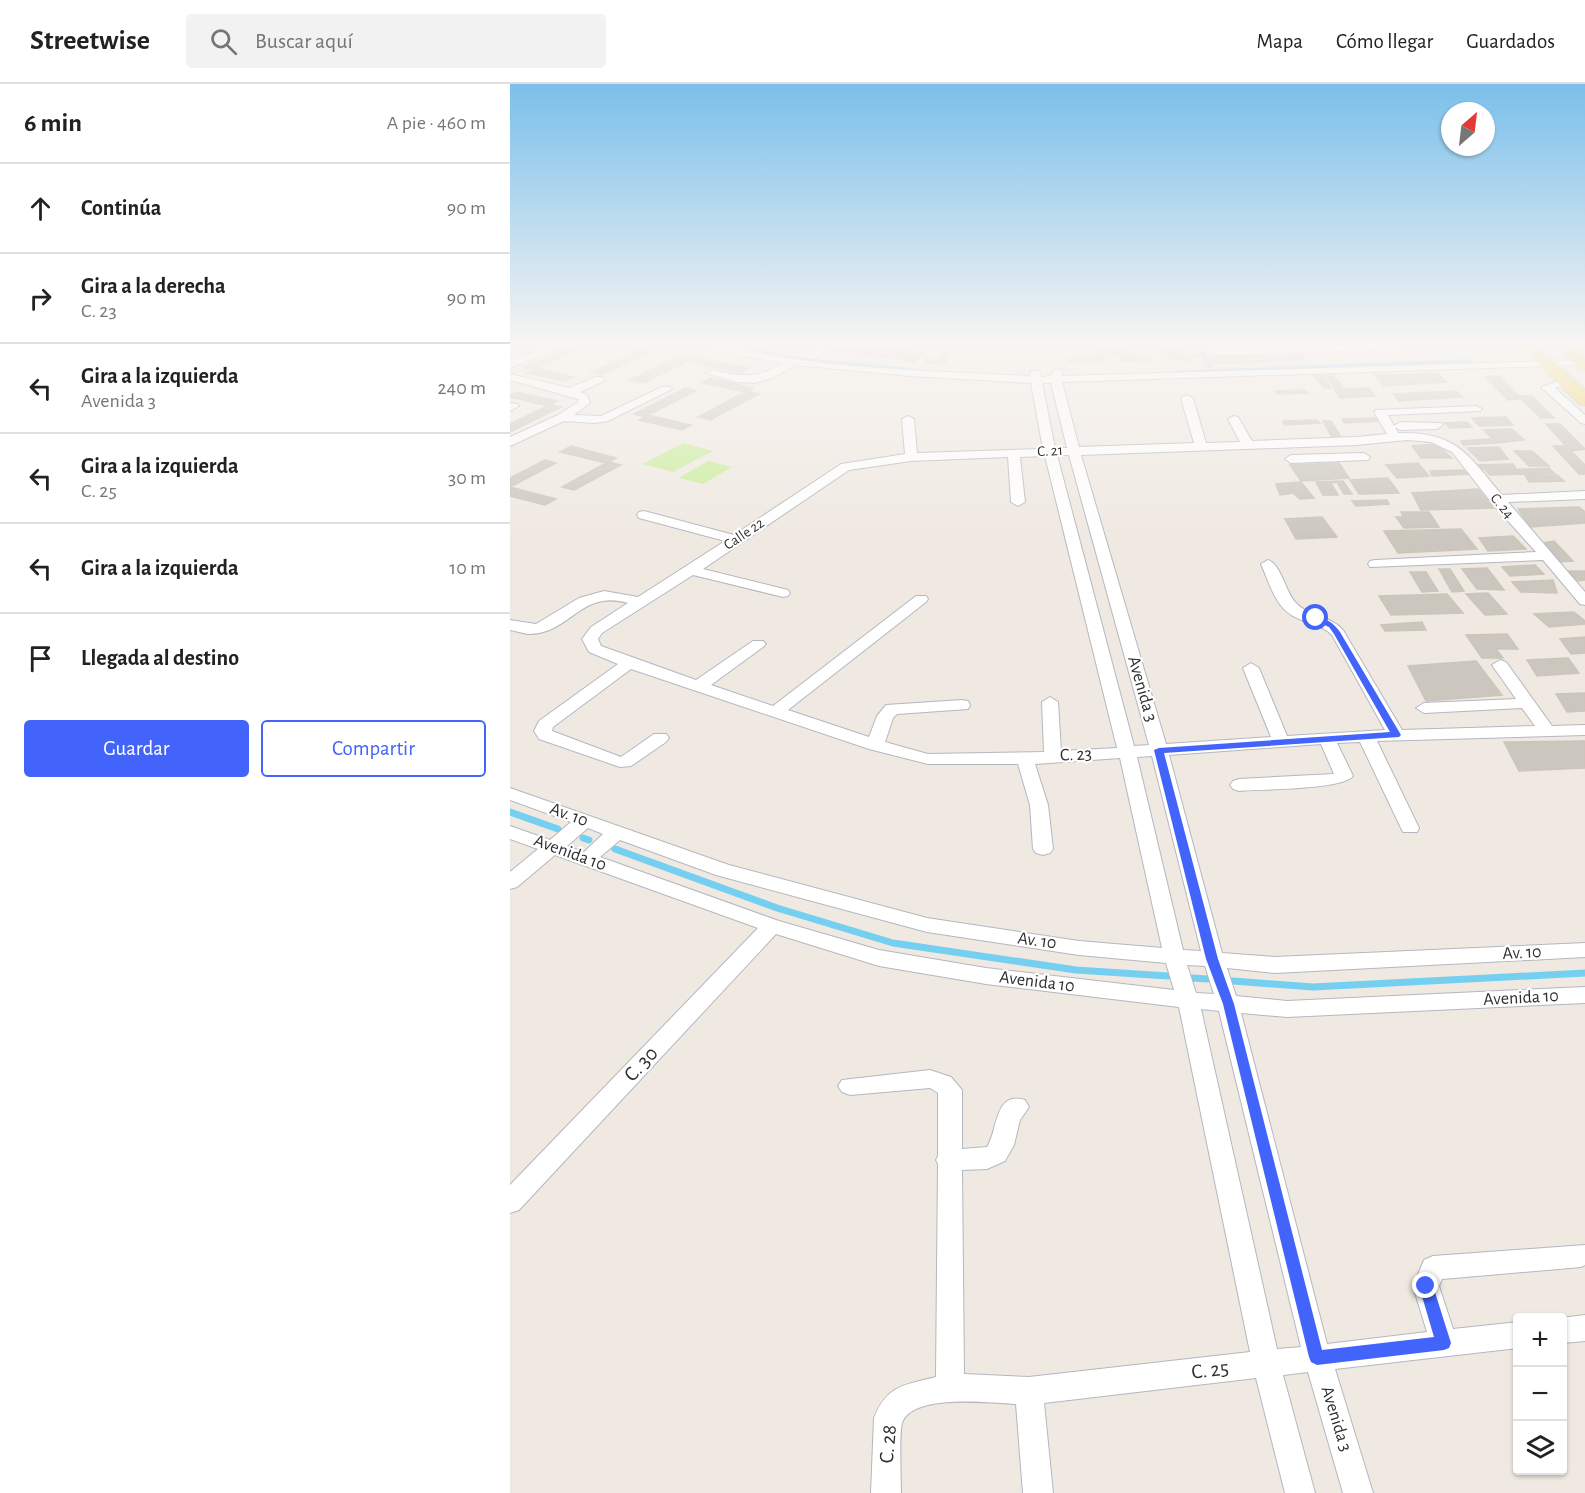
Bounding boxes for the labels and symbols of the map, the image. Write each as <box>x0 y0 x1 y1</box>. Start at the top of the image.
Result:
north arrow <box>1441 102 1495 156</box>
street label: C. 21 <box>1037 443 1063 459</box>
street label: C. 24 <box>1487 491 1517 521</box>
street label: Calle 22 <box>721 515 767 553</box>
route start <box>1302 604 1328 630</box>
street label: Avenida 3 <box>1124 654 1160 724</box>
street label: C. 23 <box>1060 745 1092 765</box>
street label: Av. 10 <box>547 800 591 830</box>
street label: Avenida 10 <box>531 832 609 874</box>
street label: Av. 10 <box>1016 929 1058 953</box>
street label: Av. 10 <box>1502 943 1542 963</box>
street label: Avenida 10 <box>998 968 1076 996</box>
street label: Avenida 10 <box>1483 987 1559 1009</box>
street label: C. 30 <box>620 1043 662 1085</box>
route end <box>1412 1272 1438 1298</box>
street label: C. 25 <box>1190 1357 1230 1383</box>
street label: Avenida 3 <box>1318 1384 1354 1454</box>
street label: C. 28 <box>876 1424 900 1464</box>

